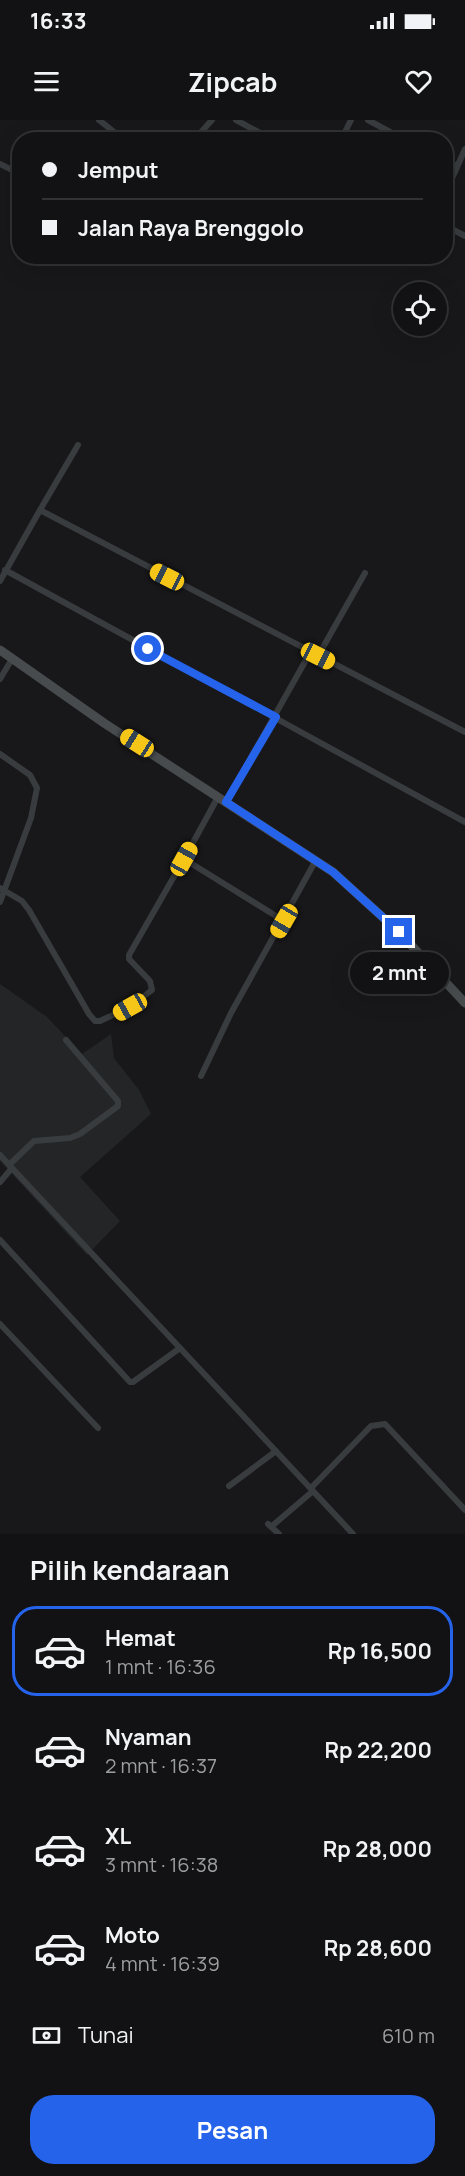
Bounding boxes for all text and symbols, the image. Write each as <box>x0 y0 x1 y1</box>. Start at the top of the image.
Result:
text: 16:33 <box>30 6 86 36</box>
text: Zipcab <box>188 63 277 100</box>
icon: menu <box>30 65 63 98</box>
icon: heart <box>402 65 435 98</box>
text: Jemput <box>78 155 159 185</box>
text: Jalan Raya Brenggolo <box>78 213 304 243</box>
map controls <box>393 282 447 336</box>
button: locate <box>393 282 447 336</box>
car <box>147 561 187 593</box>
route start <box>134 635 161 662</box>
car <box>298 640 338 672</box>
car <box>117 726 157 760</box>
car <box>167 839 201 879</box>
car <box>267 901 301 941</box>
route end <box>385 918 412 945</box>
callout: 2 mnt <box>350 953 448 995</box>
text: 2 mnt <box>372 959 427 986</box>
car <box>110 990 150 1024</box>
text: Pilih kendaraan <box>30 1551 230 1588</box>
text: Hemat <box>105 1623 176 1653</box>
icon: car <box>33 1624 87 1678</box>
text: Rp 16,500 <box>328 1636 432 1666</box>
text: 1 mnt · 16:36 <box>105 1653 216 1680</box>
text: Nyaman <box>105 1722 192 1752</box>
icon: car <box>33 1723 87 1777</box>
text: Rp 22,200 <box>325 1735 432 1765</box>
text: 2 mnt · 16:37 <box>105 1752 217 1779</box>
text: XL <box>105 1821 131 1851</box>
icon: car <box>33 1822 87 1876</box>
text: Rp 28,000 <box>323 1834 432 1864</box>
text: 3 mnt · 16:38 <box>105 1851 218 1878</box>
text: Moto <box>105 1920 160 1950</box>
icon: car <box>33 1921 87 1975</box>
text: Rp 28,600 <box>324 1933 432 1963</box>
text: 4 mnt · 16:39 <box>105 1950 220 1977</box>
icon: cash <box>30 2019 63 2052</box>
text: Tunai <box>78 2020 134 2050</box>
text: 610 m <box>382 2022 435 2049</box>
button: Pesan <box>30 2095 435 2164</box>

